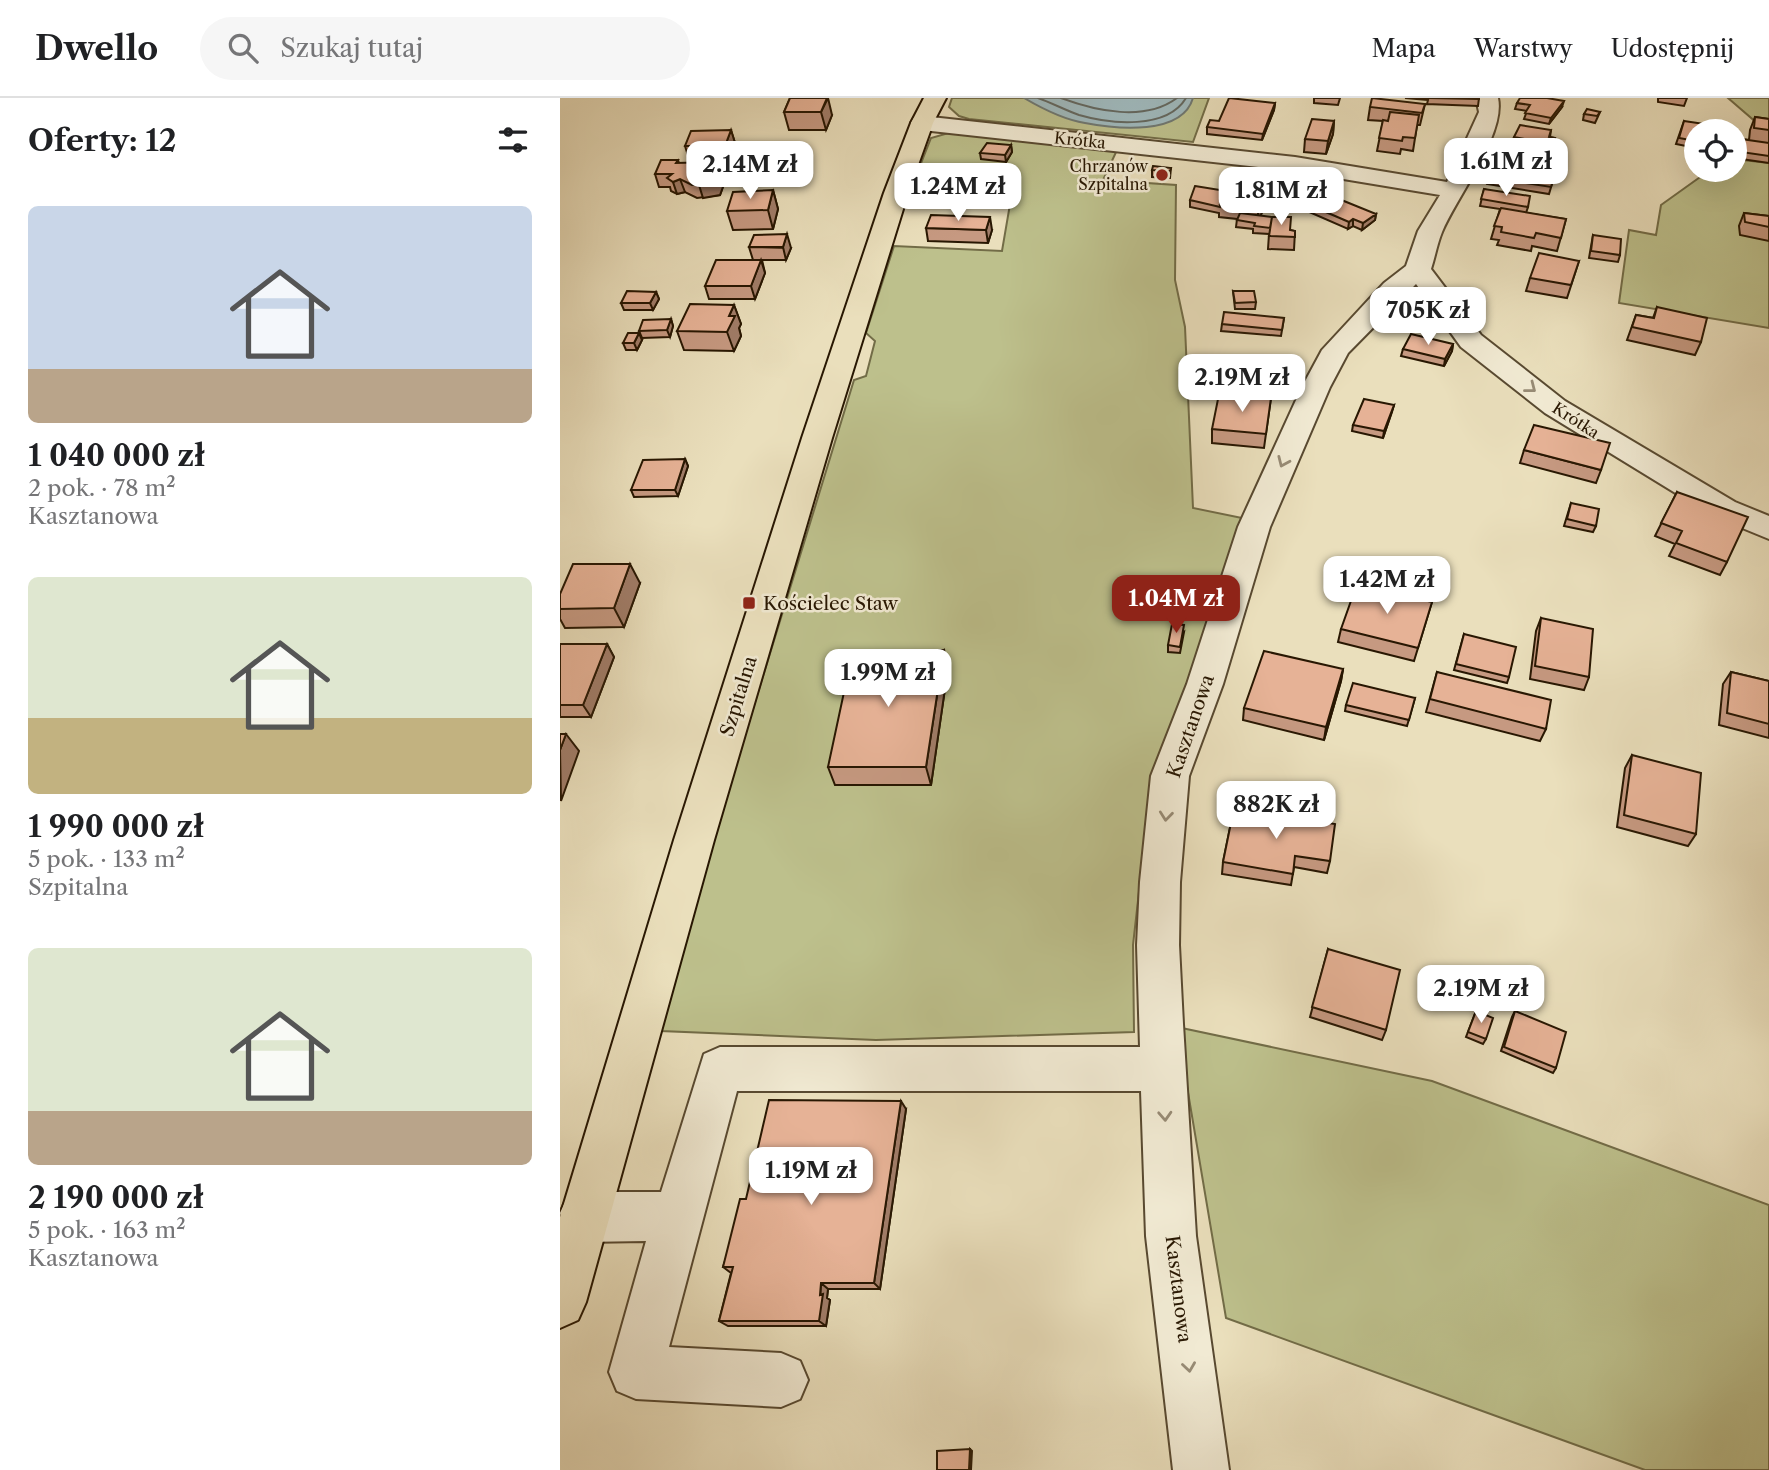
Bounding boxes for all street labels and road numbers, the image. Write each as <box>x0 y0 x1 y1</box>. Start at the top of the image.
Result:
street label: Krótka <box>1053 127 1107 153</box>
street label: Krótka <box>1549 398 1604 443</box>
street label: Szpitalna <box>715 653 762 739</box>
street label: Kasztanowa <box>1162 671 1219 781</box>
street label: Kasztanowa <box>1161 1234 1196 1344</box>

